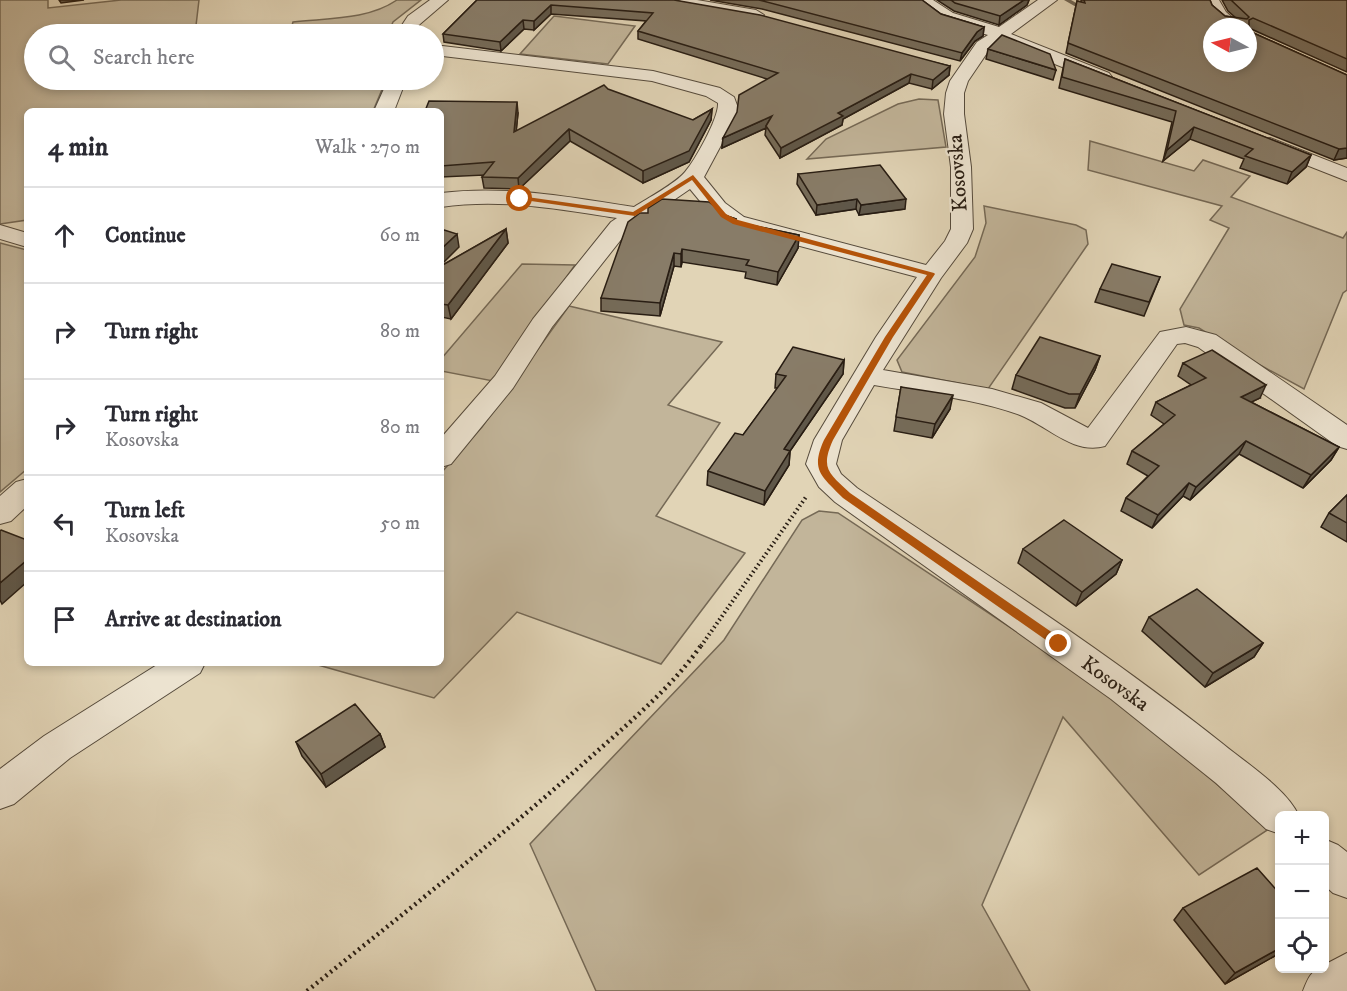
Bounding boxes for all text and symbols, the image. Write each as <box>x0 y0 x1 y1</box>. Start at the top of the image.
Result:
north arrow <box>1203 18 1257 72</box>
search box <box>24 24 444 90</box>
icon: search <box>45 41 78 74</box>
text: Search here <box>93 44 195 71</box>
text: 4 min <box>48 131 108 164</box>
street label: Kosovska <box>942 133 974 213</box>
text: Walk · 270 m <box>315 135 420 160</box>
route start <box>506 185 532 211</box>
icon: ahead <box>48 219 81 252</box>
text: Continue <box>105 222 186 249</box>
text: 60 m <box>380 223 420 248</box>
icon: right <box>48 315 81 348</box>
text: Turn right <box>105 318 198 345</box>
text: 80 m <box>380 319 420 344</box>
text: Turn right <box>105 401 198 428</box>
icon: right <box>48 411 81 444</box>
text: 80 m <box>380 415 420 440</box>
text: Kosovska <box>105 428 179 453</box>
text: Turn left <box>105 497 185 524</box>
icon: left <box>48 507 81 540</box>
text: 50 m <box>380 511 420 536</box>
text: Kosovska <box>105 524 179 549</box>
icon: arrive <box>48 603 81 636</box>
text: Arrive at destination <box>105 606 282 633</box>
route end <box>1045 630 1071 656</box>
street label: Kosovska <box>1076 651 1154 717</box>
map controls <box>1275 811 1329 973</box>
button: + <box>1275 811 1329 865</box>
button: − <box>1275 865 1329 919</box>
button: locate <box>1275 919 1329 973</box>

